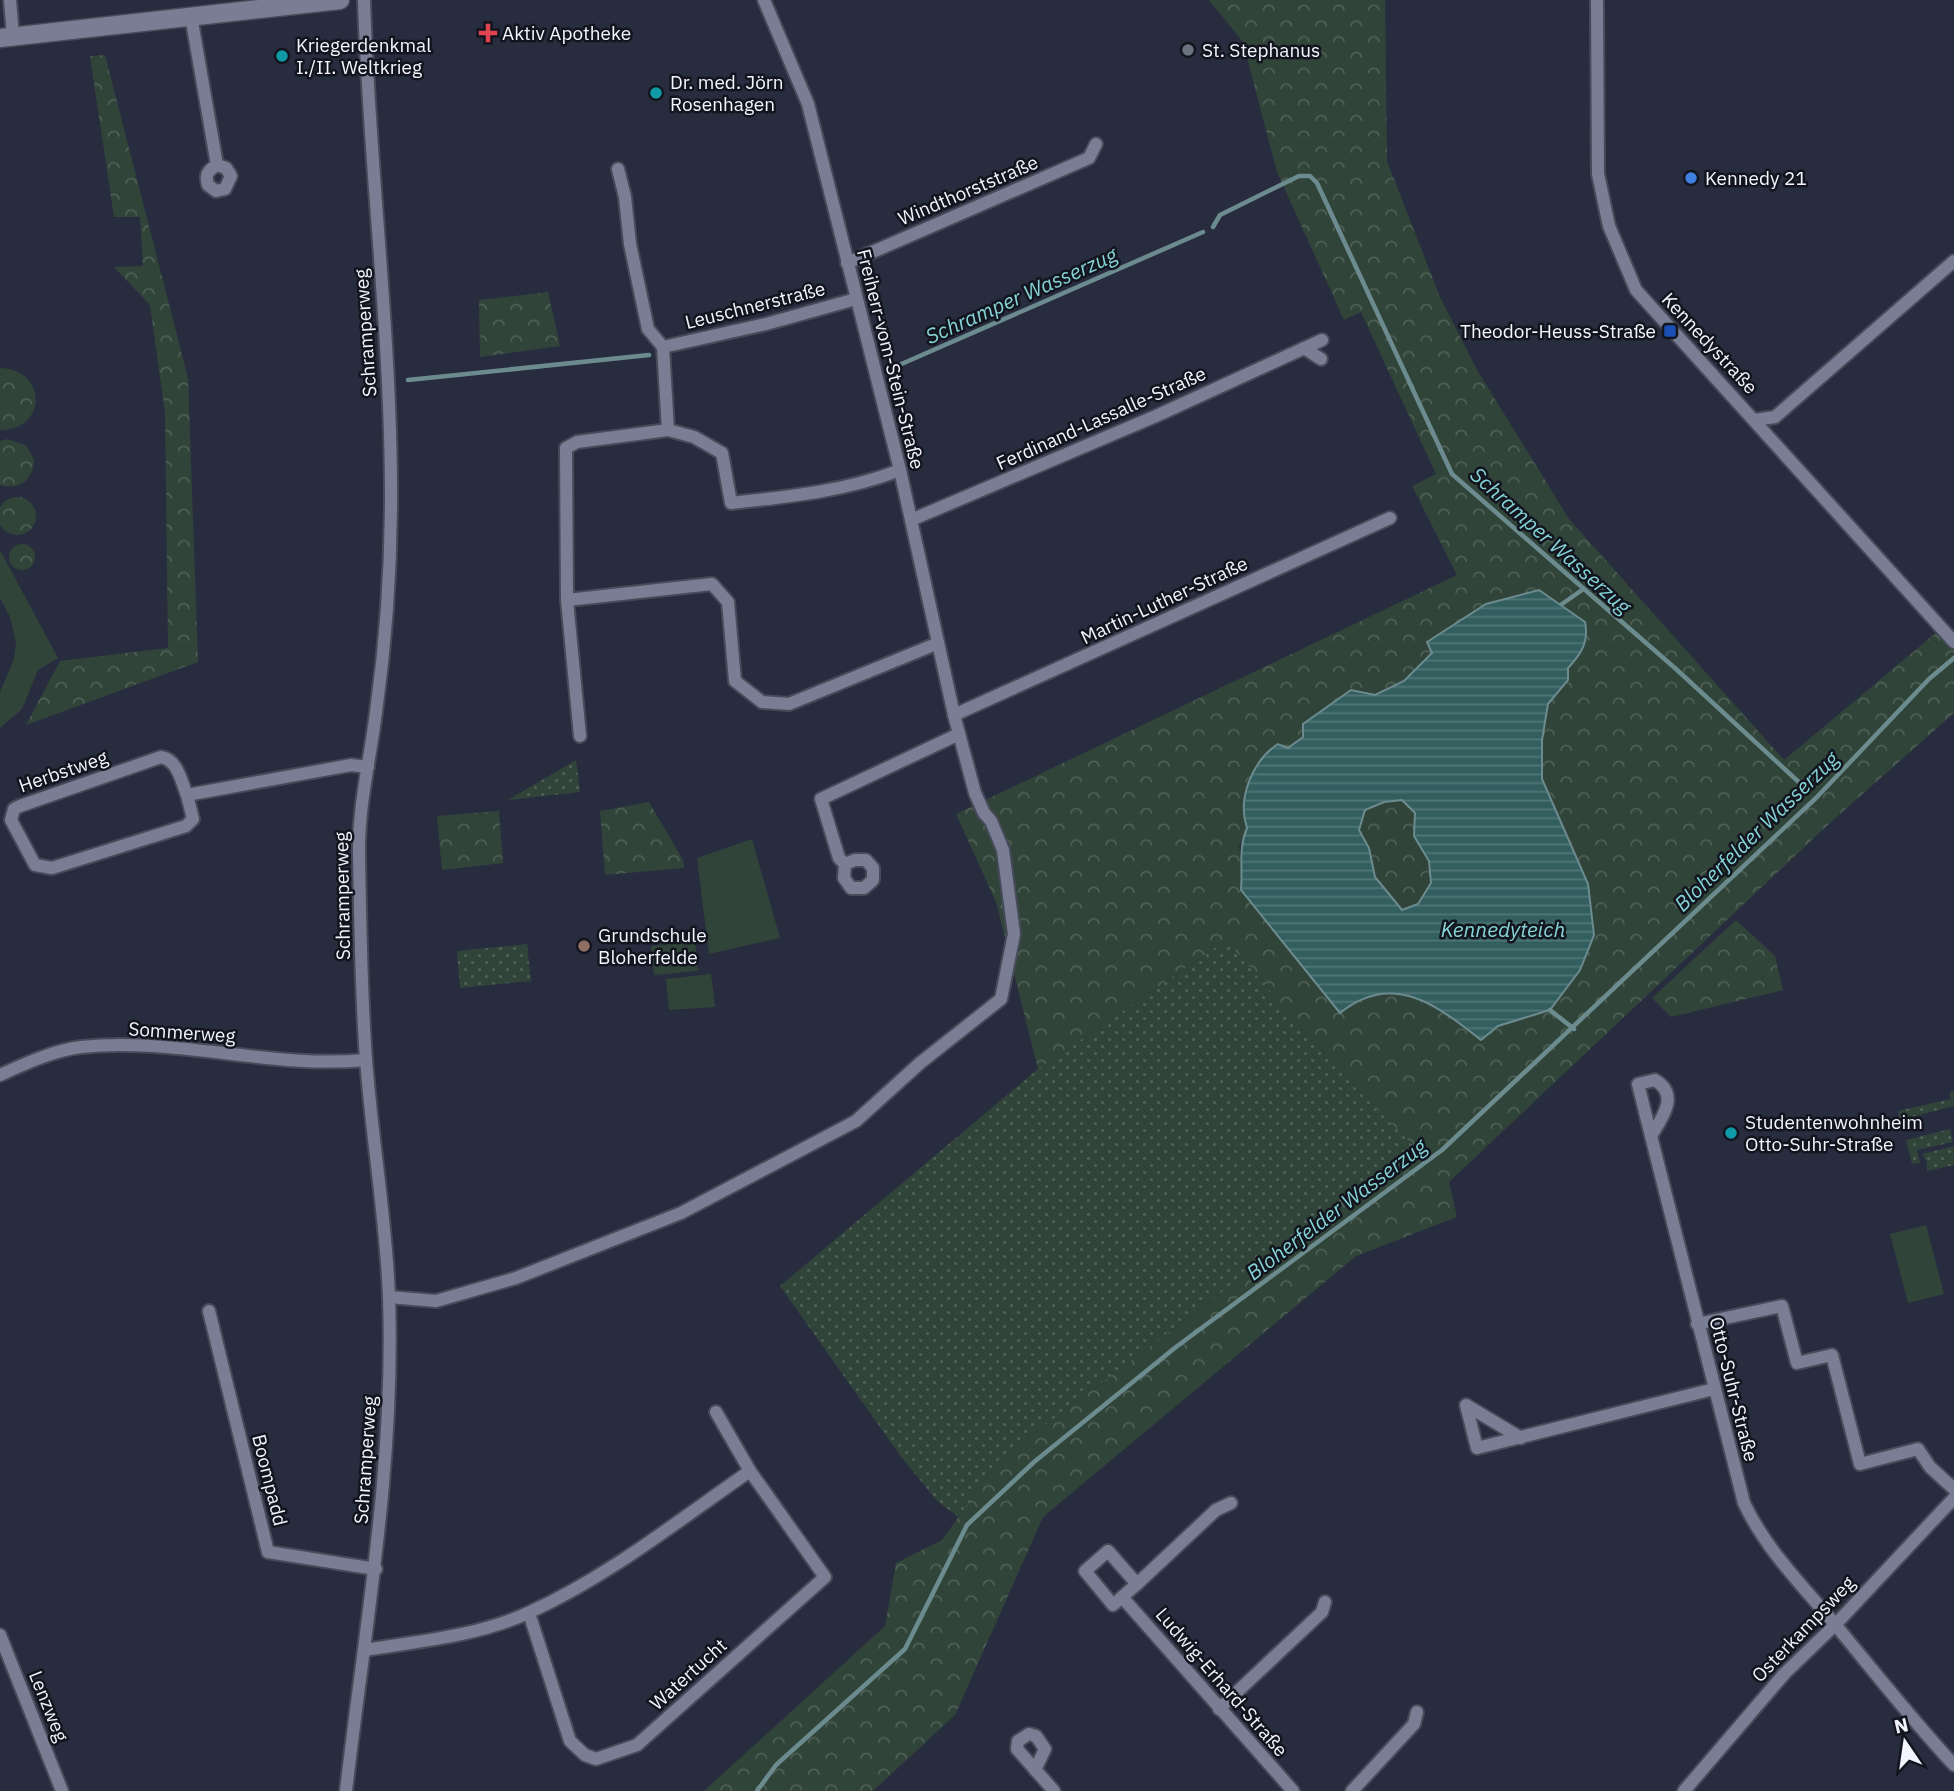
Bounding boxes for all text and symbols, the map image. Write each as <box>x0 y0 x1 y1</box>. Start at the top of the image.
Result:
place label: Aktiv Apotheke <box>502 21 631 45</box>
marker: Aktiv Apotheke <box>480 25 496 41</box>
place label: Kriegerdenkmal I./II. Weltkrieg <box>296 33 431 79</box>
place label: St. Stephanus <box>1202 38 1320 62</box>
marker: St. Stephanus <box>1180 42 1196 58</box>
marker: Kriegerdenkmal I./II. Weltkrieg <box>274 48 290 64</box>
place label: Dr. med. Jörn Rosenhagen <box>670 70 784 116</box>
marker: Dr. med. Jörn Rosenhagen <box>648 85 664 101</box>
street label: Windthorststraße <box>894 150 1042 230</box>
place label: Kennedy 21 <box>1705 166 1807 190</box>
marker: Kennedy 21 <box>1683 170 1699 186</box>
water label: Schramper Wasserzug <box>921 240 1122 350</box>
street label: Freiherr-vom-Stein-Straße <box>852 246 930 472</box>
street label: Schramperweg <box>349 268 381 398</box>
street label: Leuschnerstraße <box>682 276 828 334</box>
street label: Kennedystraße <box>1657 287 1763 399</box>
place label: Theodor-Heuss-Straße <box>1460 319 1656 343</box>
marker: Theodor-Heuss-Straße <box>1662 323 1678 339</box>
street label: Ferdinand-Lassalle-Straße <box>992 361 1210 475</box>
water label: Schramper Wasserzug <box>1465 460 1638 621</box>
street label: Martin-Luther-Straße <box>1077 551 1251 649</box>
water label: Bloherfelder Wasserzug <box>1668 744 1845 917</box>
street label: Herbstweg <box>15 745 111 797</box>
street label: Schramperweg <box>329 832 355 960</box>
water label: Kennedyteich <box>1441 915 1565 943</box>
place label: Grundschule Bloherfelde <box>598 923 707 969</box>
marker: Grundschule Bloherfelde <box>576 938 592 954</box>
street label: Sommerweg <box>128 1016 236 1048</box>
place label: Studentenwohnheim Otto-Suhr-Straße <box>1745 1110 1923 1156</box>
marker: Studentenwohnheim Otto-Suhr-Straße <box>1723 1125 1739 1141</box>
water label: Bloherfelder Wasserzug <box>1240 1131 1433 1286</box>
street label: Otto-Suhr-Straße <box>1704 1314 1764 1464</box>
street label: Schramperweg <box>349 1395 381 1525</box>
street label: Boompadd <box>247 1432 293 1528</box>
street label: Osterkampsweg <box>1746 1571 1860 1687</box>
street label: Ludwig-Erhard-Straße <box>1151 1603 1293 1761</box>
street label: Watertucht <box>645 1633 731 1715</box>
street label: Lenzweg <box>24 1667 74 1745</box>
north arrow <box>1870 1707 1940 1777</box>
text: N <box>1892 1712 1911 1739</box>

